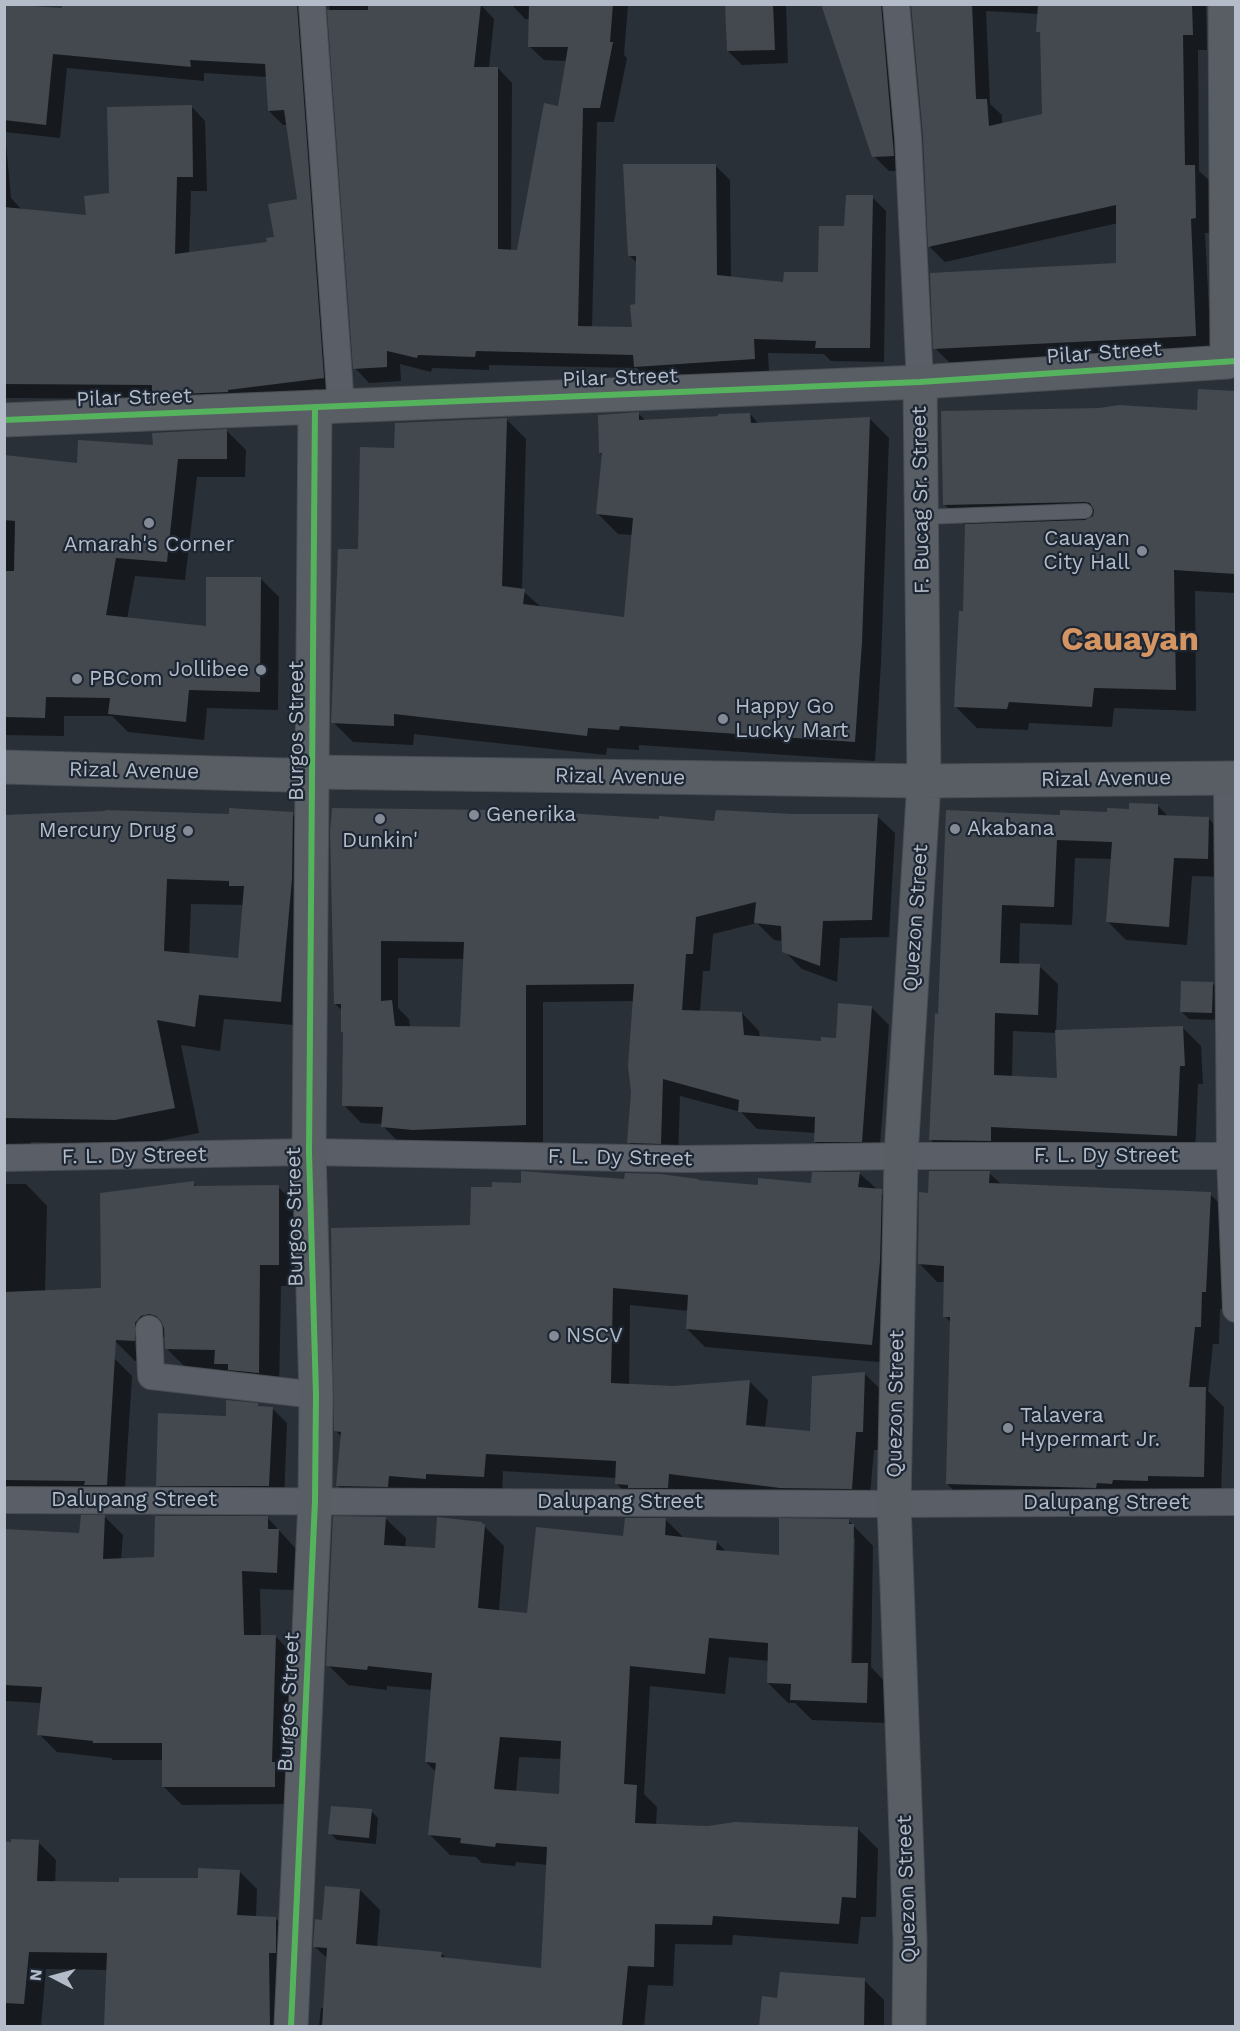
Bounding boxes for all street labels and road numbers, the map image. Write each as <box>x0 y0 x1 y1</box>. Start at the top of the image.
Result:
street label: Pilar Street <box>1045 336 1163 370</box>
street label: Pilar Street <box>562 363 678 393</box>
street label: Pilar Street <box>76 383 192 413</box>
street label: F. Bucag Sr. Street <box>907 406 935 594</box>
street label: Burgos Street <box>284 661 310 801</box>
street label: Rizal Avenue <box>69 757 199 785</box>
street label: Rizal Avenue <box>555 763 685 791</box>
street label: Rizal Avenue <box>1041 765 1171 793</box>
street label: Quezon Street <box>898 843 934 993</box>
street label: F. L. Dy Street <box>61 1142 207 1170</box>
street label: F. L. Dy Street <box>1034 1143 1178 1169</box>
street label: F. L. Dy Street <box>547 1144 693 1172</box>
street label: Burgos Street <box>281 1147 309 1287</box>
street label: Quezon Street <box>882 1330 910 1478</box>
street label: Dalupang Street <box>51 1487 217 1513</box>
street label: Dalupang Street <box>537 1489 703 1515</box>
street label: Dalupang Street <box>1023 1490 1189 1516</box>
street label: Burgos Street <box>273 1631 305 1773</box>
street label: Quezon Street <box>892 1815 922 1963</box>

